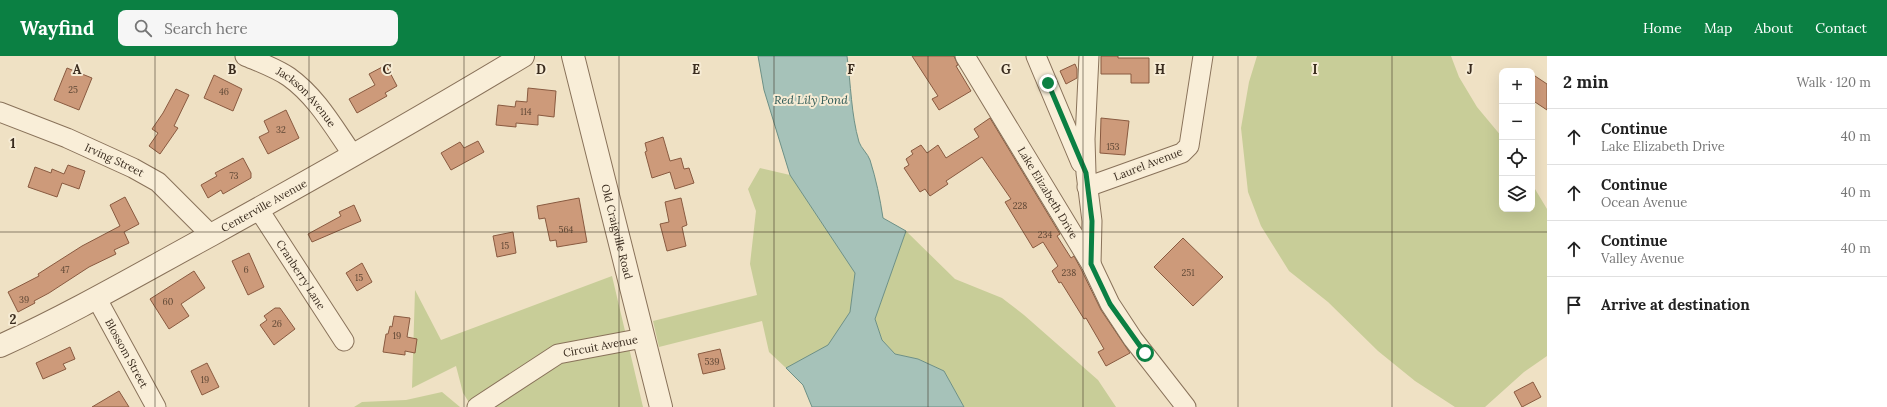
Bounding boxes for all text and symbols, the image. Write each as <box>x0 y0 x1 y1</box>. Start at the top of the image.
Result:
search box <box>118 10 398 46</box>
text: Wayfind <box>20 16 94 40</box>
icon: search <box>132 17 154 39</box>
text: Search here <box>164 19 248 38</box>
text: Home <box>1643 19 1682 37</box>
text: Map <box>1704 19 1732 37</box>
text: About <box>1754 19 1793 37</box>
text: Contact <box>1815 19 1867 37</box>
text: A <box>73 61 82 78</box>
text: B <box>228 61 237 78</box>
text: C <box>383 61 392 78</box>
text: D <box>536 61 546 78</box>
text: E <box>692 61 700 78</box>
text: F <box>847 61 855 78</box>
text: G <box>1001 61 1011 78</box>
text: H <box>1155 61 1165 78</box>
text: I <box>1312 61 1318 78</box>
text: J <box>1467 61 1473 78</box>
street label: Jackson Avenue <box>273 63 339 130</box>
map controls <box>1499 68 1535 212</box>
button: + <box>1499 68 1535 104</box>
text: 2 min <box>1563 71 1609 93</box>
route end <box>1039 74 1057 92</box>
text: Walk · 120 m <box>1796 74 1871 91</box>
house number: 25 <box>68 84 78 95</box>
house number: 46 <box>219 86 229 97</box>
water label: Red Lily Pond <box>774 92 848 107</box>
button: − <box>1499 104 1535 140</box>
house number: 114 <box>520 106 532 117</box>
text: Continue <box>1601 119 1667 138</box>
house number: 32 <box>276 124 286 135</box>
icon: ahead <box>1563 126 1585 148</box>
text: 40 m <box>1841 128 1871 145</box>
text: 1 <box>10 135 16 152</box>
text: Lake Elizabeth Drive <box>1601 138 1725 155</box>
street label: Irving Street <box>82 140 147 180</box>
button: locate <box>1499 140 1535 176</box>
house number: 153 <box>1106 141 1120 152</box>
street label: Lake Elizabeth Drive <box>1015 144 1081 241</box>
street label: Laurel Avenue <box>1112 144 1184 184</box>
house number: 73 <box>229 170 239 181</box>
text: Continue <box>1601 175 1667 194</box>
street label: Centerville Avenue <box>218 176 309 235</box>
button: layers <box>1499 176 1535 212</box>
street label: Old Craigville Road <box>598 182 636 281</box>
icon: ahead <box>1563 182 1585 204</box>
text: 40 m <box>1841 184 1871 201</box>
text: Ocean Avenue <box>1601 194 1687 211</box>
house number: 228 <box>1013 200 1027 211</box>
house number: 564 <box>559 224 574 235</box>
house number: 234 <box>1038 229 1052 240</box>
text: Continue <box>1601 231 1667 250</box>
street label: Cranberry Lane <box>273 237 329 312</box>
icon: ahead <box>1563 238 1585 260</box>
house number: 15 <box>501 240 509 251</box>
text: 40 m <box>1841 240 1871 257</box>
text: Valley Avenue <box>1601 250 1684 267</box>
house number: 47 <box>60 264 70 275</box>
house number: 6 <box>243 264 249 275</box>
house number: 238 <box>1062 267 1076 278</box>
house number: 251 <box>1181 267 1195 278</box>
house number: 15 <box>355 272 363 283</box>
house number: 39 <box>19 294 29 305</box>
icon: arrive <box>1563 294 1585 316</box>
text: Arrive at destination <box>1601 295 1750 314</box>
house number: 60 <box>163 296 174 307</box>
text: 2 <box>10 311 17 328</box>
street label: Blossom Street <box>102 316 152 391</box>
house number: 26 <box>272 318 282 329</box>
house number: 19 <box>393 330 401 341</box>
street label: Circuit Avenue <box>562 332 639 360</box>
route start <box>1136 344 1154 362</box>
house number: 539 <box>704 356 720 367</box>
house number: 19 <box>201 374 209 385</box>

